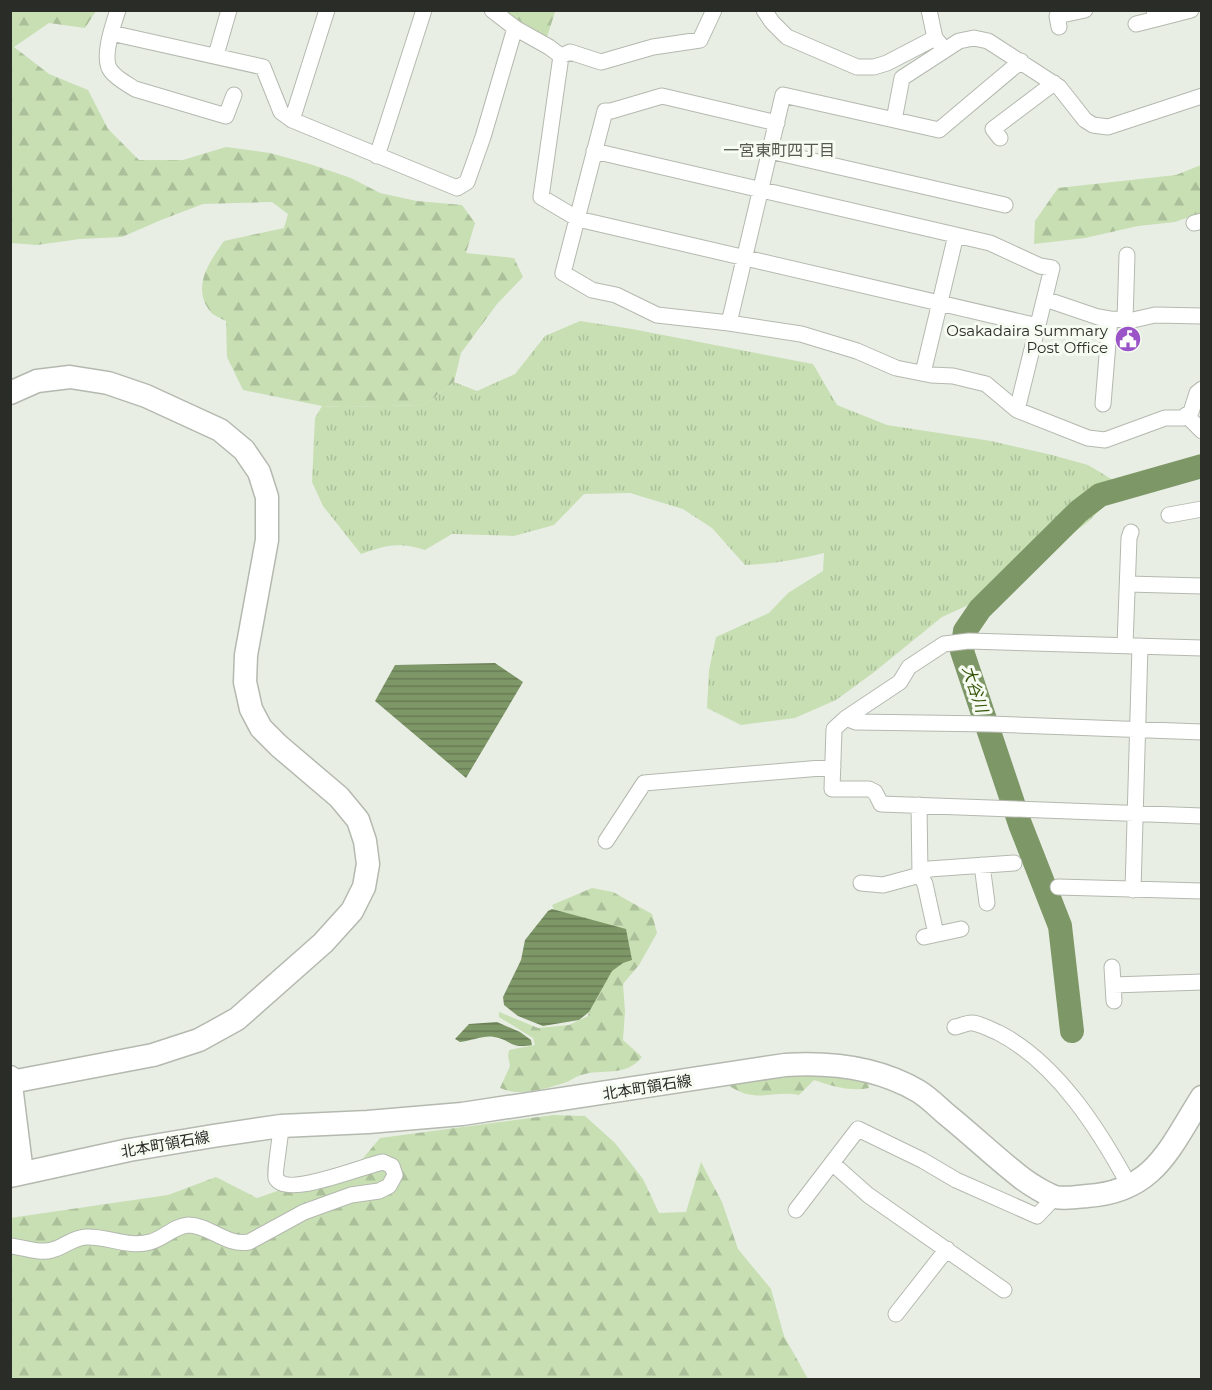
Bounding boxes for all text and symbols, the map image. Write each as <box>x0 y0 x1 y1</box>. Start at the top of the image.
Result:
district label: 一宮東町四丁目 <box>723 141 835 160</box>
place label: Osakadaira Summary Post Office <box>946 321 1109 357</box>
public building icon: Osakadaira Summary Post Office <box>1113 324 1143 354</box>
water label: 大谷川 <box>959 663 992 717</box>
street label: 北本町領石線 <box>601 1071 693 1103</box>
street label: 北本町領石線 <box>119 1127 211 1161</box>

